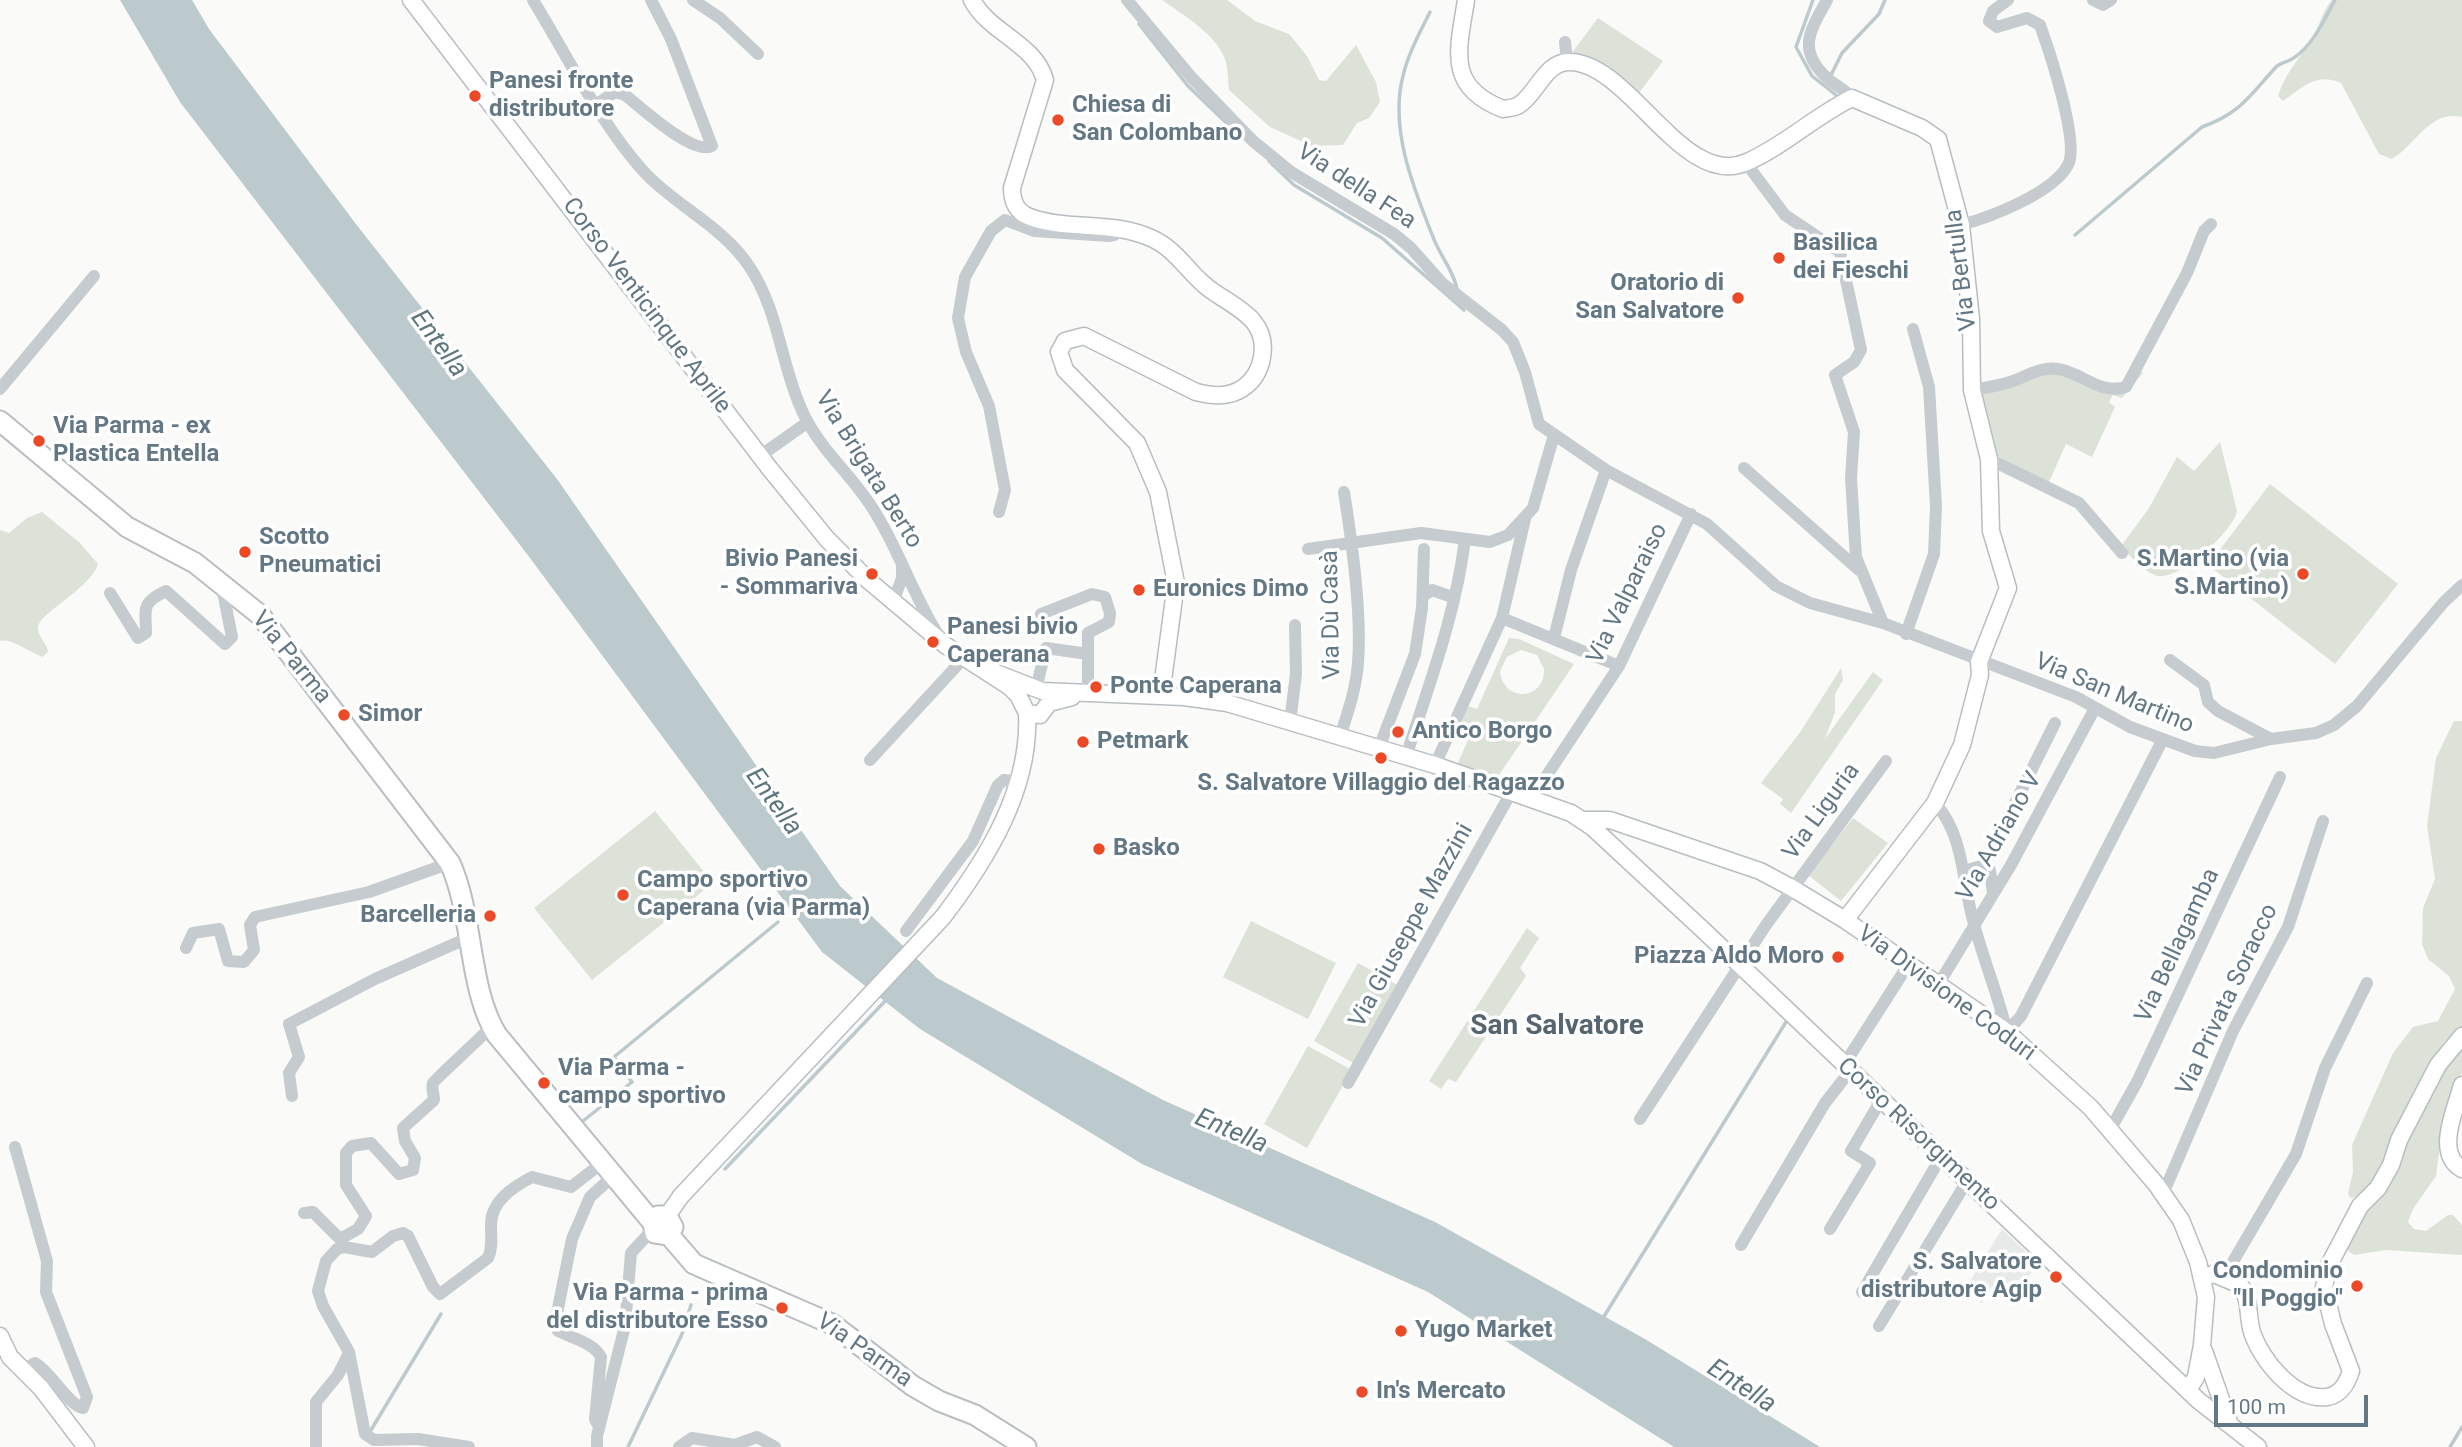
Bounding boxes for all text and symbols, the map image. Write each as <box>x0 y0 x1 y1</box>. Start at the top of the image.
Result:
place label: Panesi fronte distributore <box>489 68 633 124</box>
marker: Panesi fronte distributore <box>467 88 483 104</box>
place label: Chiesa di San Colombano <box>1072 92 1242 148</box>
marker: Chiesa di San Colombano <box>1050 112 1066 128</box>
street label: Via della Fea <box>1291 138 1421 236</box>
street label: Corso Venticinque Aprile <box>555 192 737 420</box>
street label: Via Bertulla <box>1940 208 1984 332</box>
place label: Basilica dei Fieschi <box>1793 230 1909 286</box>
marker: Basilica dei Fieschi <box>1771 250 1787 266</box>
place label: Oratorio di San Salvatore <box>1575 270 1724 326</box>
marker: Oratorio di San Salvatore <box>1730 290 1746 306</box>
water label: Entella <box>403 304 473 384</box>
street label: Via Brigata Berto <box>808 386 928 554</box>
place label: Via Parma - ex Plastica Entella <box>53 413 219 469</box>
marker: Via Parma - ex Plastica Entella <box>31 433 47 449</box>
street label: Via Valparaiso <box>1582 519 1674 669</box>
place label: Scotto Pneumatici <box>259 524 381 580</box>
marker: Scotto Pneumatici <box>237 544 253 560</box>
place label: Bivio Panesi - Sommariva <box>720 546 858 602</box>
place label: S.Martino (via S.Martino) <box>2137 546 2289 602</box>
street label: Via Dù Casà <box>1316 550 1348 680</box>
marker: Bivio Panesi - Sommariva <box>864 566 880 582</box>
marker: S.Martino (via S.Martino) <box>2295 566 2311 582</box>
place label: Euronics Dimo <box>1153 576 1309 604</box>
marker: Euronics Dimo <box>1131 582 1147 598</box>
street label: Via Parma <box>245 606 337 710</box>
place label: Panesi bivio Caperana <box>947 614 1078 670</box>
marker: Panesi bivio Caperana <box>925 634 941 650</box>
street label: Via San Martino <box>2030 648 2198 740</box>
place label: Ponte Caperana <box>1110 673 1282 701</box>
marker: Ponte Caperana <box>1088 679 1104 695</box>
place label: Simor <box>358 701 422 729</box>
marker: Simor <box>336 707 352 723</box>
place label: Antico Borgo <box>1412 718 1552 746</box>
marker: Antico Borgo <box>1390 724 1406 740</box>
place label: Petmark <box>1097 728 1189 756</box>
marker: Petmark <box>1075 734 1091 750</box>
marker: S. Salvatore Villaggio del Ragazzo <box>1373 750 1389 766</box>
street label: Via Liguria <box>1777 758 1867 866</box>
water label: Entella <box>738 762 808 842</box>
street label: Via Adriano V <box>1951 767 2049 907</box>
place label: S. Salvatore Villaggio del Ragazzo <box>1197 770 1565 798</box>
street label: Via Giuseppe Mazzini <box>1344 819 1480 1033</box>
place label: Basko <box>1113 835 1180 863</box>
marker: Basko <box>1091 841 1107 857</box>
street label: Via Bellagamba <box>2130 864 2226 1028</box>
place label: Campo sportivo Caperana (via Parma) <box>637 867 870 923</box>
marker: Campo sportivo Caperana (via Parma) <box>615 887 631 903</box>
street label: Via Privata Soracco <box>2171 900 2285 1100</box>
place label: Barcelleria <box>360 902 476 930</box>
marker: Barcelleria <box>482 908 498 924</box>
street label: Via Divisione Coduri <box>1851 920 2041 1068</box>
place label: Piazza Aldo Moro <box>1634 943 1824 971</box>
marker: Piazza Aldo Moro <box>1830 949 1846 965</box>
district label: San Salvatore <box>1470 1010 1644 1044</box>
street label: Corso Risorgimento <box>1831 1052 2005 1218</box>
place label: Via Parma - campo sportivo <box>558 1055 726 1111</box>
marker: Via Parma - campo sportivo <box>536 1075 552 1091</box>
water label: Entella <box>1190 1103 1272 1161</box>
place label: S. Salvatore distributore Agip <box>1861 1249 2042 1305</box>
place label: Condominio "Il Poggio" <box>2213 1258 2343 1314</box>
marker: S. Salvatore distributore Agip <box>2048 1269 2064 1285</box>
marker: Condominio "Il Poggio" <box>2349 1278 2365 1294</box>
place label: Via Parma - prima del distributore Esso <box>546 1280 768 1336</box>
marker: Via Parma - prima del distributore Esso <box>774 1300 790 1316</box>
street label: Via Parma <box>811 1308 917 1394</box>
place label: Yugo Market <box>1415 1317 1552 1345</box>
marker: Yugo Market <box>1393 1323 1409 1339</box>
water label: Entella <box>1701 1353 1781 1421</box>
place label: In's Mercato <box>1376 1378 1506 1406</box>
scale bar <box>2217 1380 2371 1424</box>
marker: In's Mercato <box>1354 1384 1370 1400</box>
text: 100 m <box>2227 1395 2286 1419</box>

